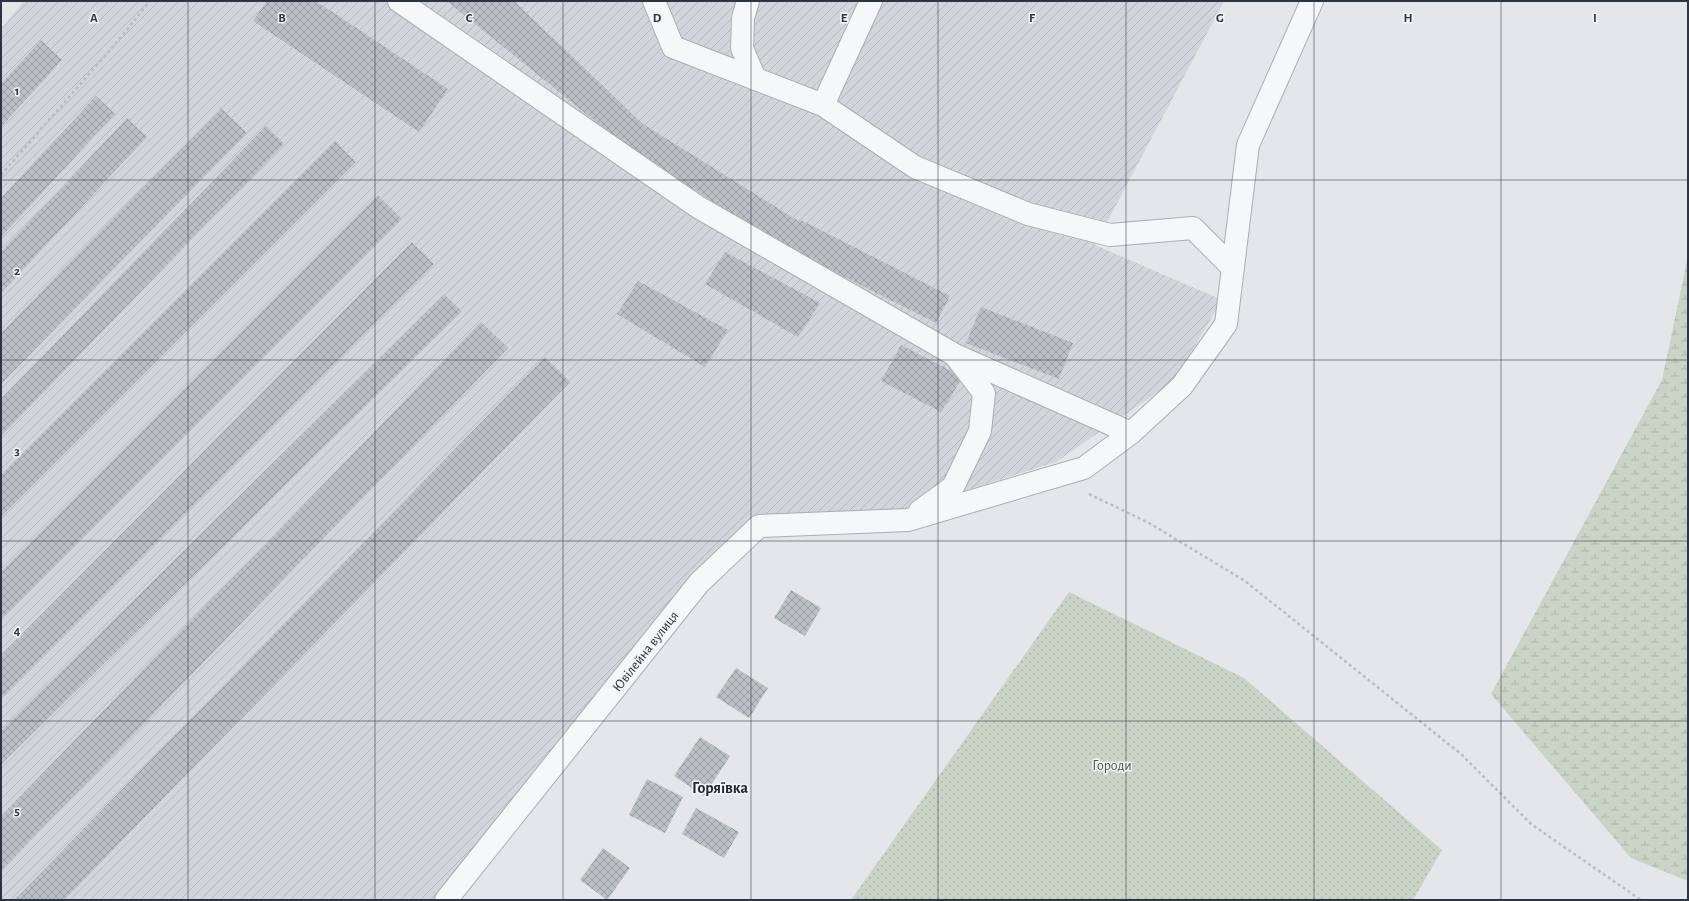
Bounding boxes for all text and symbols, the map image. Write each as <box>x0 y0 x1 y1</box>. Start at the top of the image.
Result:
text: A <box>90 12 98 25</box>
text: B <box>278 12 286 25</box>
text: C <box>466 12 473 25</box>
text: D <box>653 12 662 25</box>
text: E <box>841 12 848 25</box>
text: F <box>1029 12 1036 25</box>
text: G <box>1216 12 1224 25</box>
text: H <box>1403 12 1413 25</box>
text: I <box>1593 12 1597 25</box>
text: 1 <box>15 85 19 98</box>
text: 2 <box>14 265 20 278</box>
text: 3 <box>14 445 20 458</box>
street label: Ювілейна вулиця <box>610 609 682 695</box>
text: 4 <box>14 625 21 638</box>
park label: Городи <box>1092 759 1132 773</box>
district label: Горяївка <box>692 780 748 796</box>
text: 5 <box>14 805 20 818</box>

